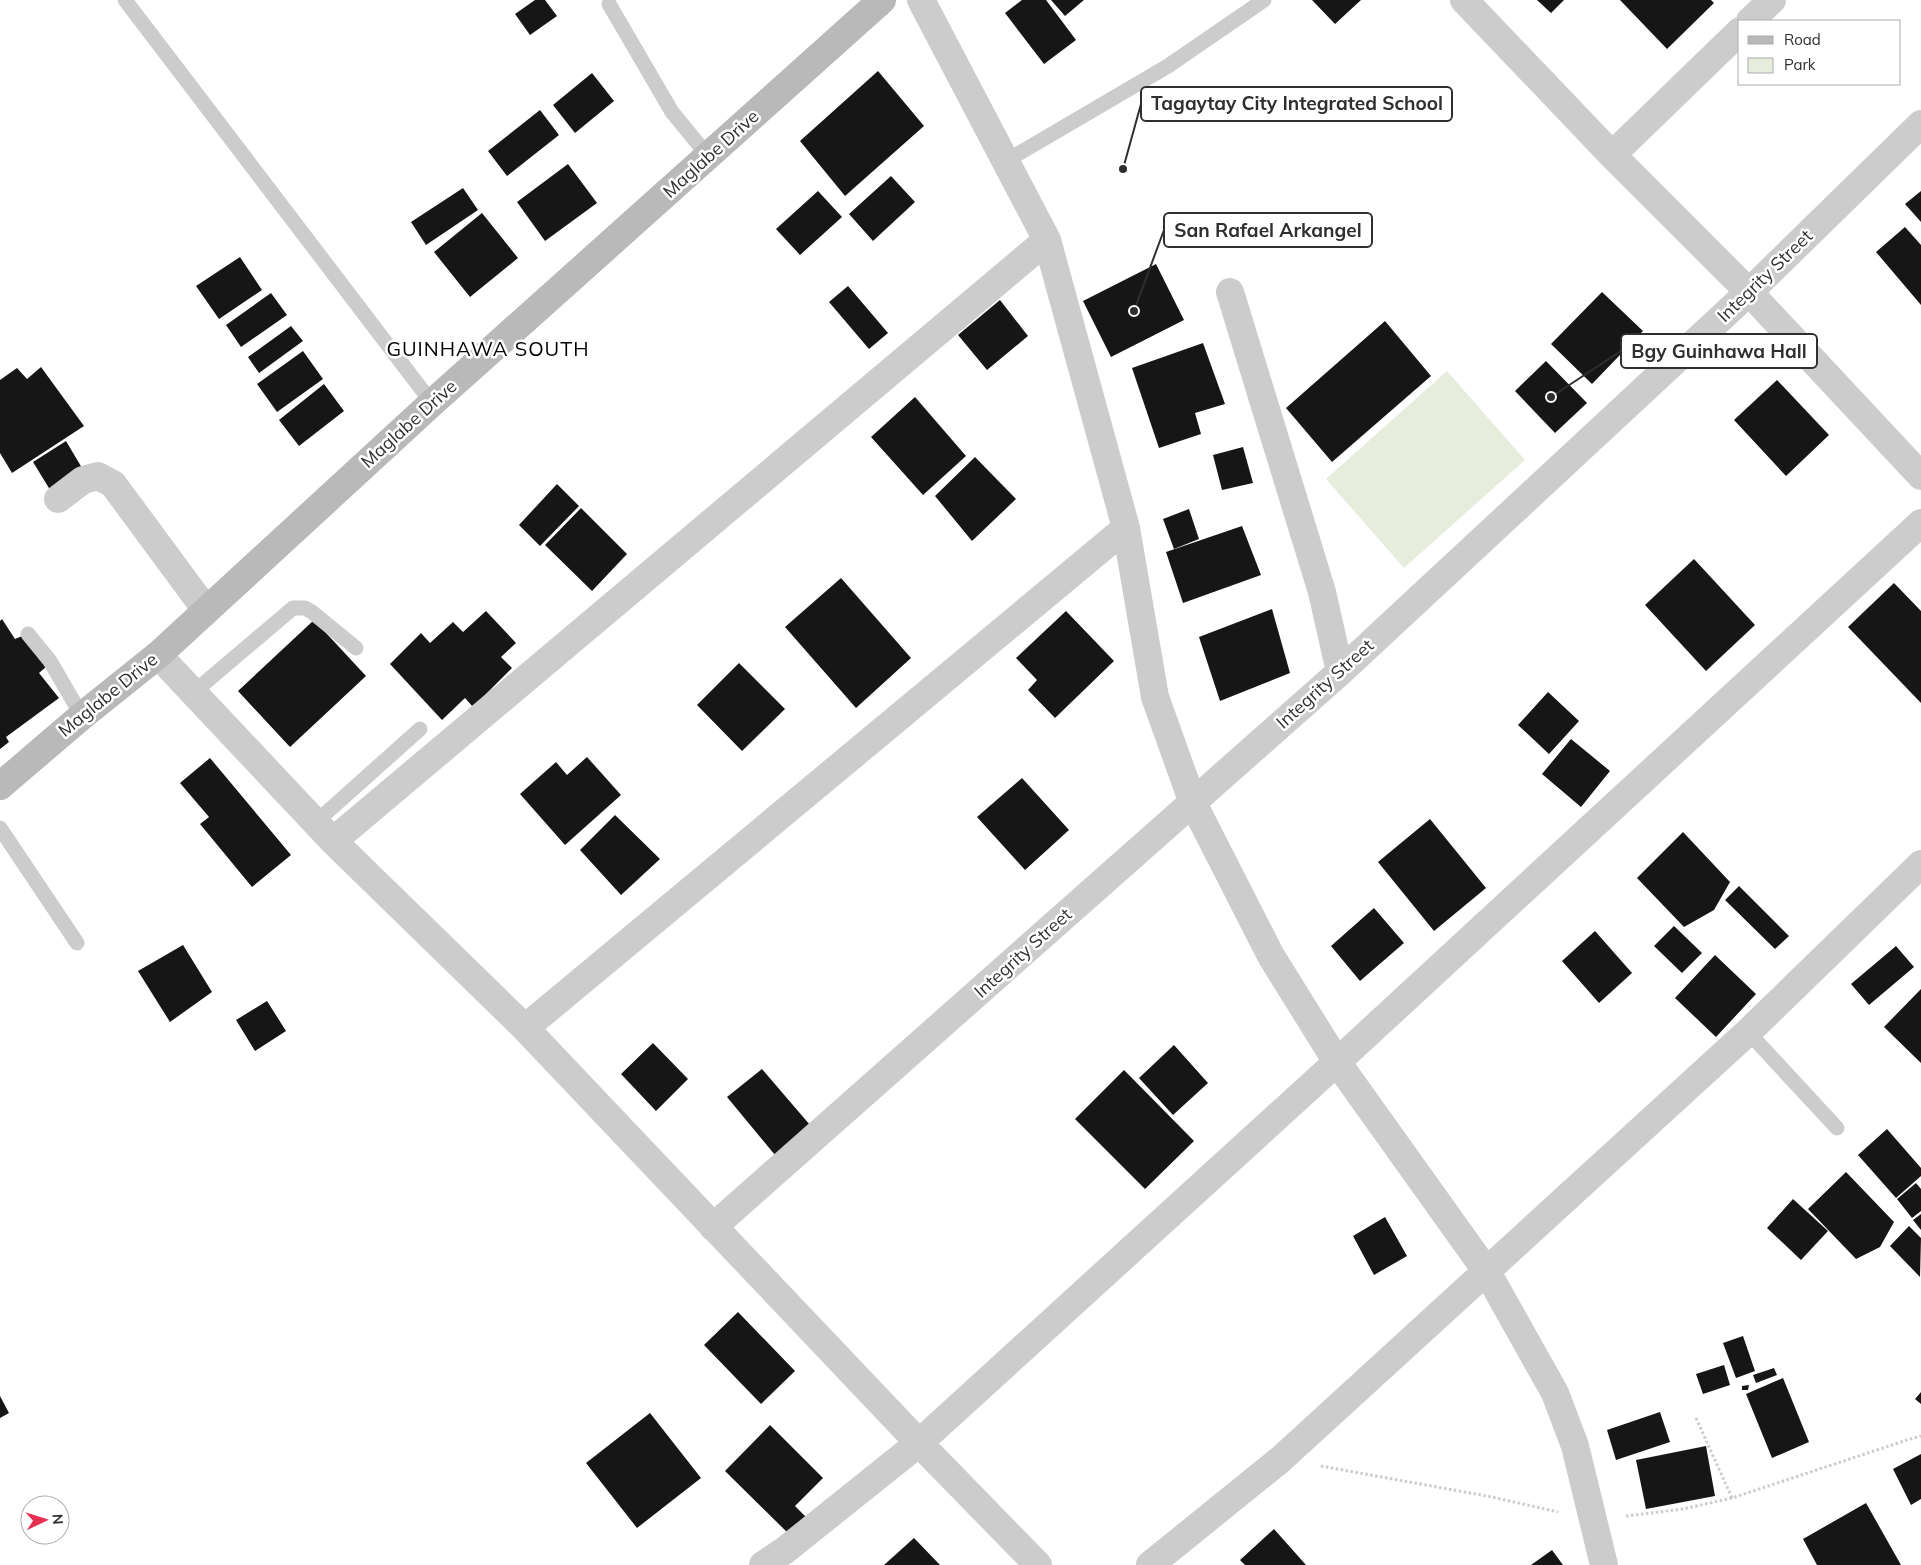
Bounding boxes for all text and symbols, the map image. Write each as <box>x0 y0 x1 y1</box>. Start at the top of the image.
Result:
legend <box>1738 20 1901 85</box>
text: Road <box>1784 30 1821 49</box>
text: Park <box>1784 55 1816 74</box>
callout: Tagaytay City Integrated School <box>1141 87 1452 121</box>
text: Tagaytay City Integrated School <box>1151 91 1443 115</box>
street label: Maglabe Drive <box>658 105 763 203</box>
callout: San Rafael Arkangel <box>1164 213 1372 247</box>
text: San Rafael Arkangel <box>1174 218 1362 242</box>
street label: Integrity Street <box>1712 225 1817 327</box>
callout: Bgy Guinhawa Hall <box>1621 334 1817 368</box>
district label: GUINHAWA SOUTH <box>386 336 590 361</box>
text: Bgy Guinhawa Hall <box>1631 339 1807 363</box>
street label: Maglabe Drive <box>356 375 461 473</box>
street label: Integrity Street <box>1271 634 1378 733</box>
street label: Maglabe Drive <box>53 648 162 742</box>
street label: Integrity Street <box>969 903 1076 1002</box>
north arrow <box>20 1495 70 1545</box>
text: N <box>49 1513 67 1525</box>

